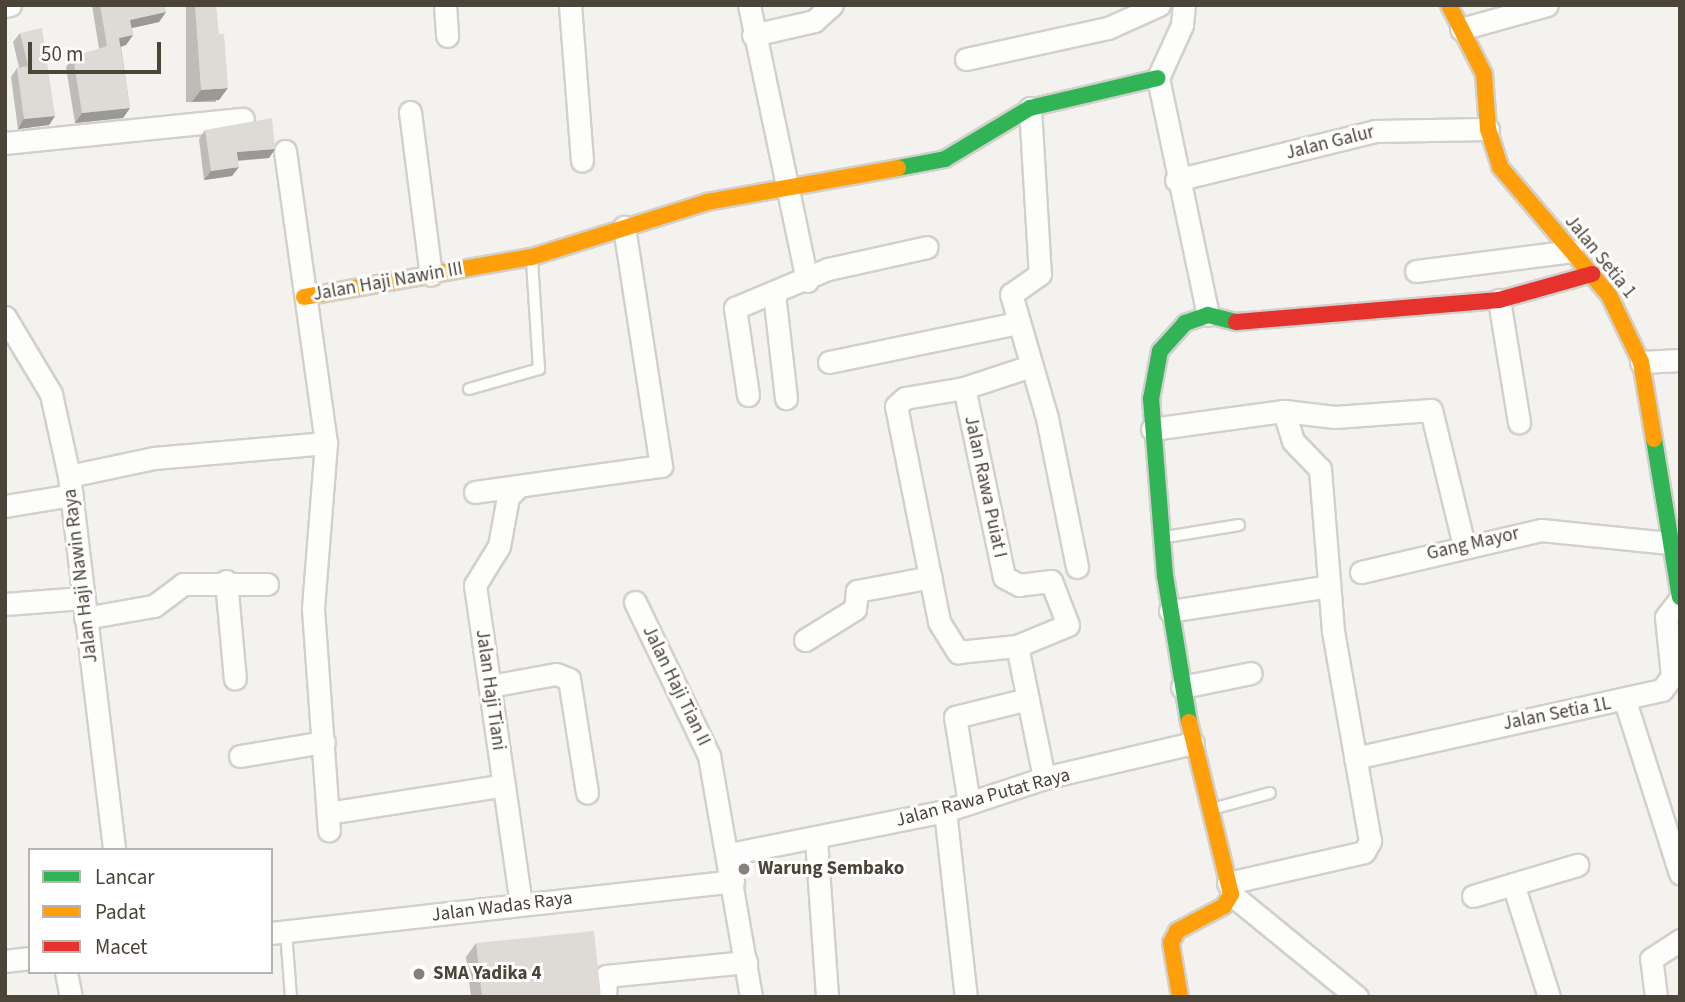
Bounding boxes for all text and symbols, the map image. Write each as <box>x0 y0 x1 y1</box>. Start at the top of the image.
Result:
scale bar <box>32 28 164 72</box>
text: 50 m <box>41 39 83 69</box>
street label: Jalan Galur <box>1283 121 1377 165</box>
street label: Jalan Setia 1 <box>1559 211 1641 303</box>
street label: Jalan Haji Nawin III <box>311 258 465 306</box>
street label: Jalan Rawa Puiat I <box>959 414 1011 560</box>
street label: Jalan Haji Nawin Raya <box>59 488 103 664</box>
street label: Gang Mayor <box>1425 522 1521 566</box>
street label: Jalan Haji Tian II <box>637 622 715 750</box>
street label: Jalan Haji Tiani <box>470 628 510 752</box>
street label: Jalan Setia 1L <box>1501 692 1613 736</box>
street label: Jalan Rawa Putat Raya <box>893 764 1073 832</box>
legend <box>28 848 273 974</box>
place label: Warung Sembako <box>758 858 904 880</box>
marker: Warung Sembako <box>736 861 752 877</box>
text: Lancar <box>95 862 155 892</box>
street label: Jalan Wadas Raya <box>430 887 574 927</box>
text: Padat <box>95 897 146 927</box>
text: Macet <box>95 932 147 962</box>
place label: SMA Yadika 4 <box>433 963 541 985</box>
marker: SMA Yadika 4 <box>411 966 427 982</box>

